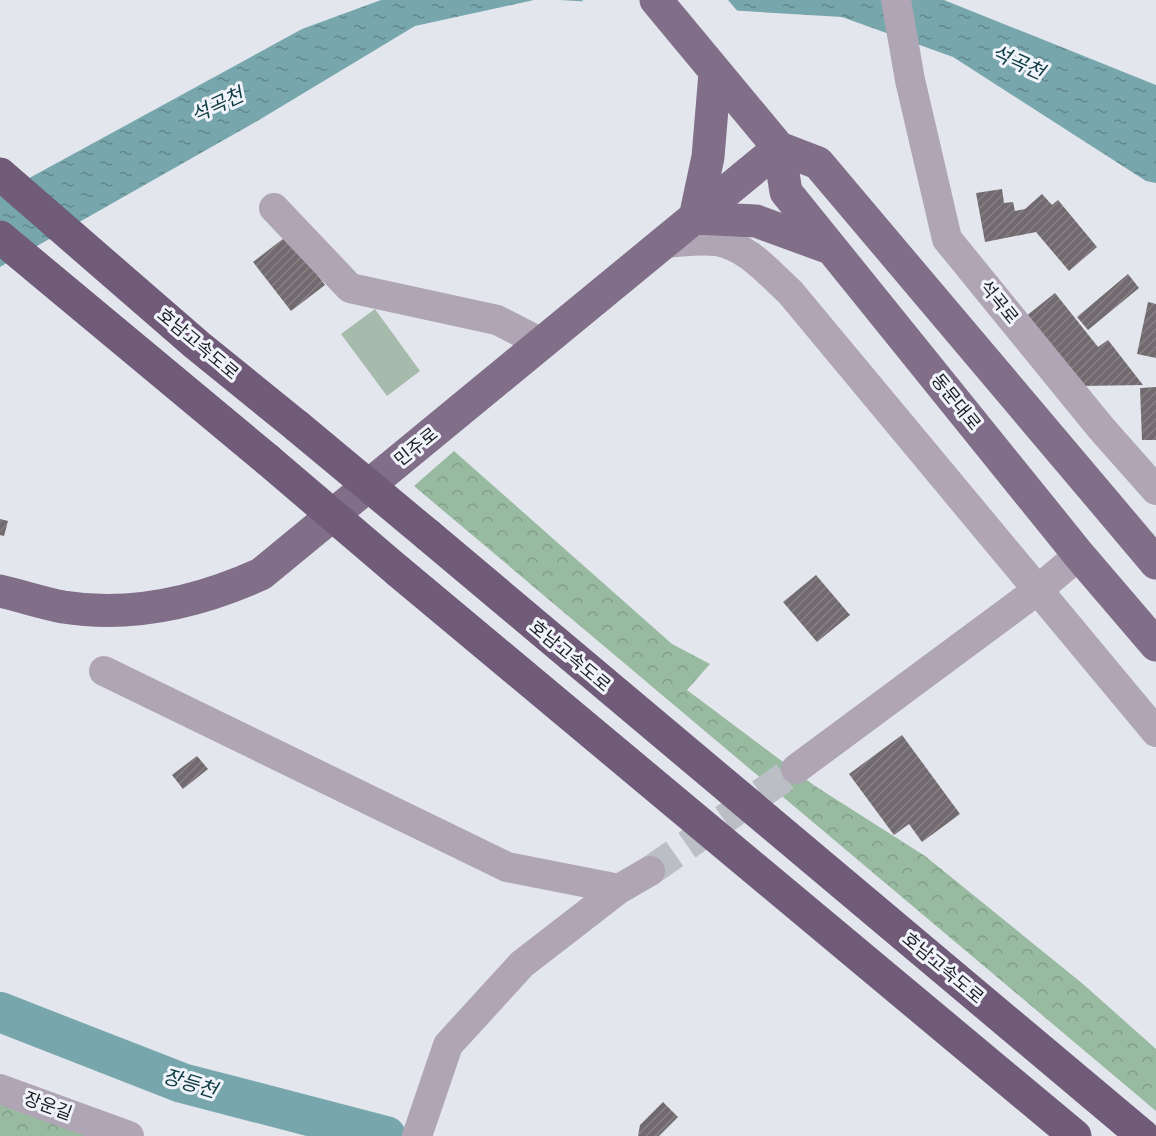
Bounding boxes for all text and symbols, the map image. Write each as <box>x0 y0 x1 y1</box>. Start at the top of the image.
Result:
water label: 석곡천 <box>988 39 1051 85</box>
water label: 석곡천 <box>186 80 249 128</box>
street label: 석곡로 <box>975 275 1024 328</box>
street label: 호남고속도로 <box>153 303 244 384</box>
street label: 동문대로 <box>927 369 986 435</box>
street label: 민주로 <box>389 422 442 471</box>
street label: 호남고속도로 <box>525 615 616 696</box>
street label: 호남고속도로 <box>898 927 989 1008</box>
water label: 장등천 <box>160 1062 223 1103</box>
street label: 장운길 <box>21 1086 75 1125</box>

